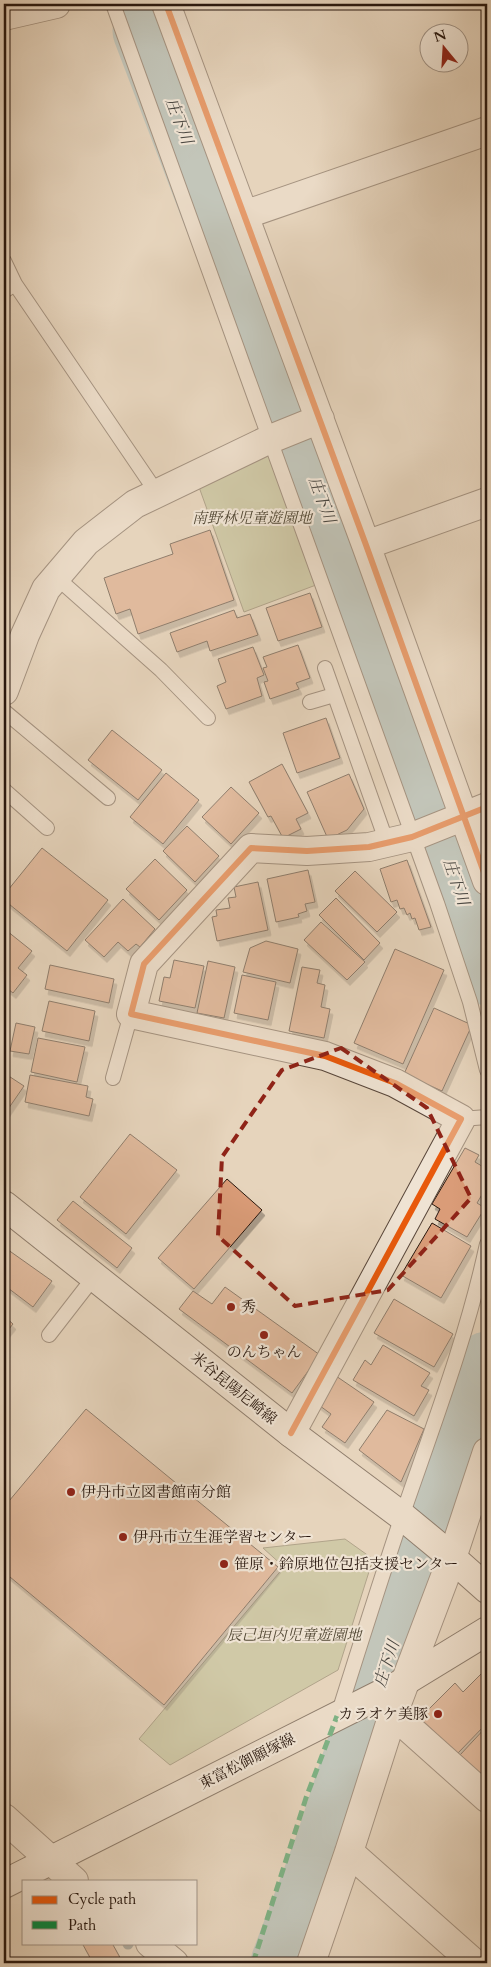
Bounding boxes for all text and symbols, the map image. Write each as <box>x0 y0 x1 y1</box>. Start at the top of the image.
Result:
north arrow <box>418 22 468 72</box>
text: N <box>431 25 449 47</box>
water label: 庄下川 <box>160 95 199 149</box>
water label: 庄下川 <box>303 474 341 528</box>
park label: 南野林児童遊園地 <box>192 508 314 528</box>
water label: 庄下川 <box>438 856 475 910</box>
place label: 秀 <box>241 1297 256 1317</box>
marker: 秀 <box>225 1301 237 1313</box>
marker: のんちゃん <box>258 1329 270 1341</box>
place label: のんちゃん <box>226 1342 302 1362</box>
street label: 米谷昆陽尼崎線 <box>187 1347 281 1429</box>
place label: 伊丹市立図書館南分館 <box>81 1482 231 1502</box>
marker: 伊丹市立図書館南分館 <box>65 1486 77 1498</box>
place label: 伊丹市立生涯学習センター <box>133 1527 312 1547</box>
marker: 伊丹市立生涯学習センター <box>117 1531 129 1543</box>
place label: 笹原・鈴原地位包括支援センター <box>234 1554 458 1574</box>
marker: 笹原・鈴原地位包括支援センター <box>218 1558 230 1570</box>
park label: 辰己垣内児童遊園地 <box>226 1625 363 1645</box>
water label: 庄下川 <box>369 1636 405 1690</box>
place label: カラオケ美豚 <box>338 1704 428 1724</box>
marker: カラオケ美豚 <box>432 1708 444 1720</box>
street label: 東富松御願塚線 <box>196 1728 298 1794</box>
legend <box>22 1880 198 1944</box>
text: Cycle path <box>68 1889 137 1909</box>
text: Path <box>68 1915 97 1935</box>

